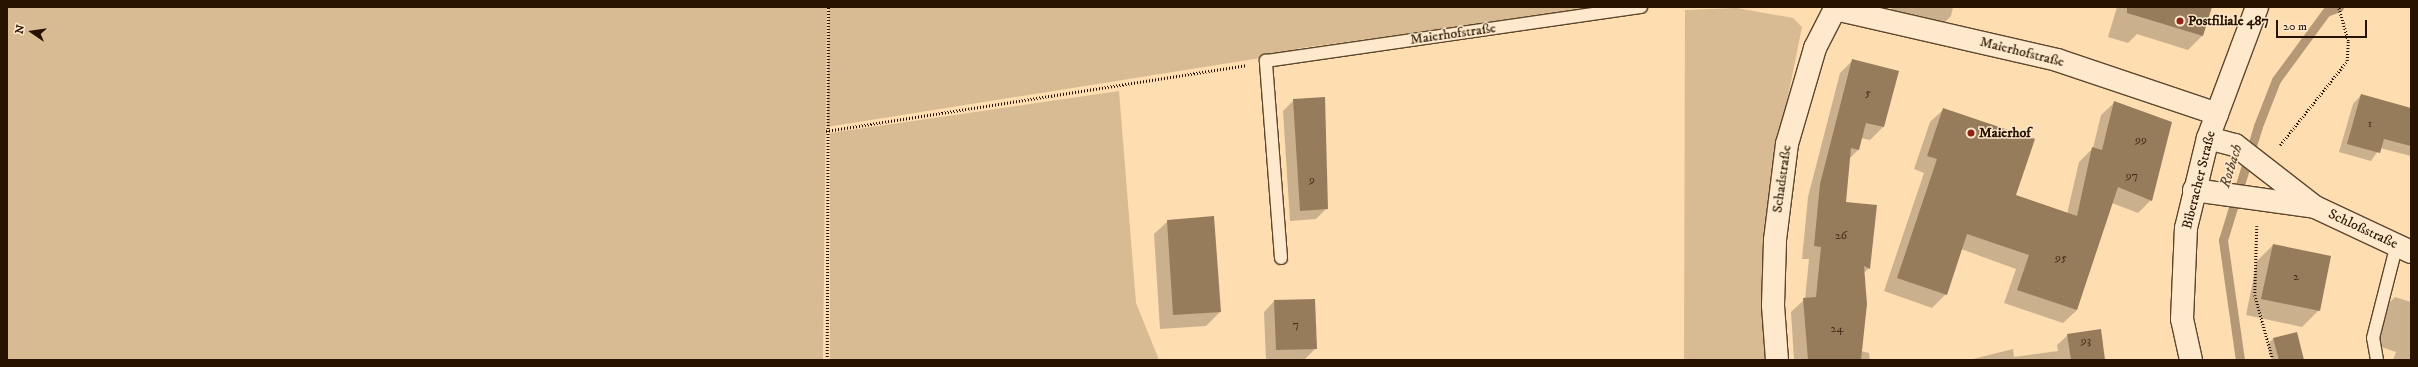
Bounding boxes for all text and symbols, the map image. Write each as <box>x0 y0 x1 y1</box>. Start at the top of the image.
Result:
north arrow <box>12 12 52 52</box>
scale bar <box>2278 12 2369 38</box>
place label: Postfiliale 487 <box>2188 13 2269 29</box>
marker: Postfiliale 487 <box>2175 16 2185 26</box>
text: 20 m <box>2283 19 2307 34</box>
street label: Maierhofstraße <box>1409 20 1497 48</box>
text: N <box>12 23 28 35</box>
street label: Maierhofstraße <box>1978 33 2066 71</box>
house number: 5 <box>1865 86 1871 100</box>
house number: 1 <box>2368 117 2372 131</box>
place label: Maierhof <box>1979 125 2031 141</box>
marker: Maierhof <box>1966 128 1976 138</box>
street label: Biberacher Straße <box>2179 129 2219 231</box>
house number: 99 <box>2135 133 2147 147</box>
water label: Rotbach <box>2216 142 2246 190</box>
street label: Schadstraße <box>1769 144 1795 214</box>
house number: 97 <box>2126 169 2138 183</box>
house number: 9 <box>1309 173 1315 187</box>
street label: Schloßstraße <box>2326 206 2400 252</box>
house number: 26 <box>1835 229 1847 243</box>
house number: 95 <box>2055 251 2067 265</box>
house number: 2 <box>2293 270 2299 284</box>
house number: 7 <box>1293 318 1299 332</box>
house number: 24 <box>1831 322 1843 336</box>
house number: 93 <box>2081 334 2091 348</box>

